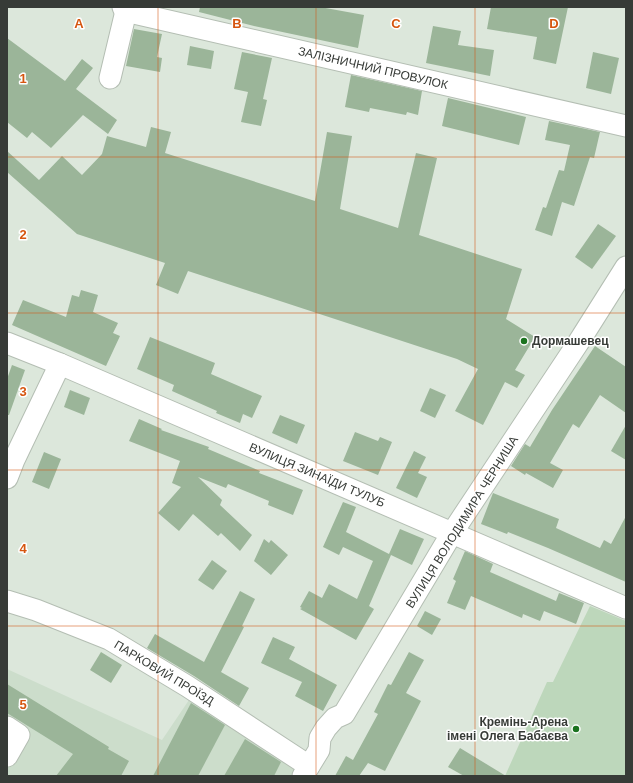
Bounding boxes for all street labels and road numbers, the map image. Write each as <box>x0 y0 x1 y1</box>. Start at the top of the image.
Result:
street label: ЗАЛІЗНИЧНИЙ ПРОВУЛОК <box>297 43 449 92</box>
street label: ВУЛИЦЯ ВОЛОДИМИРА ЧЕРНИША <box>403 433 521 611</box>
street label: ВУЛИЦЯ ЗИНАЇДИ ТУЛУБ <box>247 440 387 510</box>
street label: ПАРКОВИЙ ПРОЇЗД <box>112 637 217 708</box>

